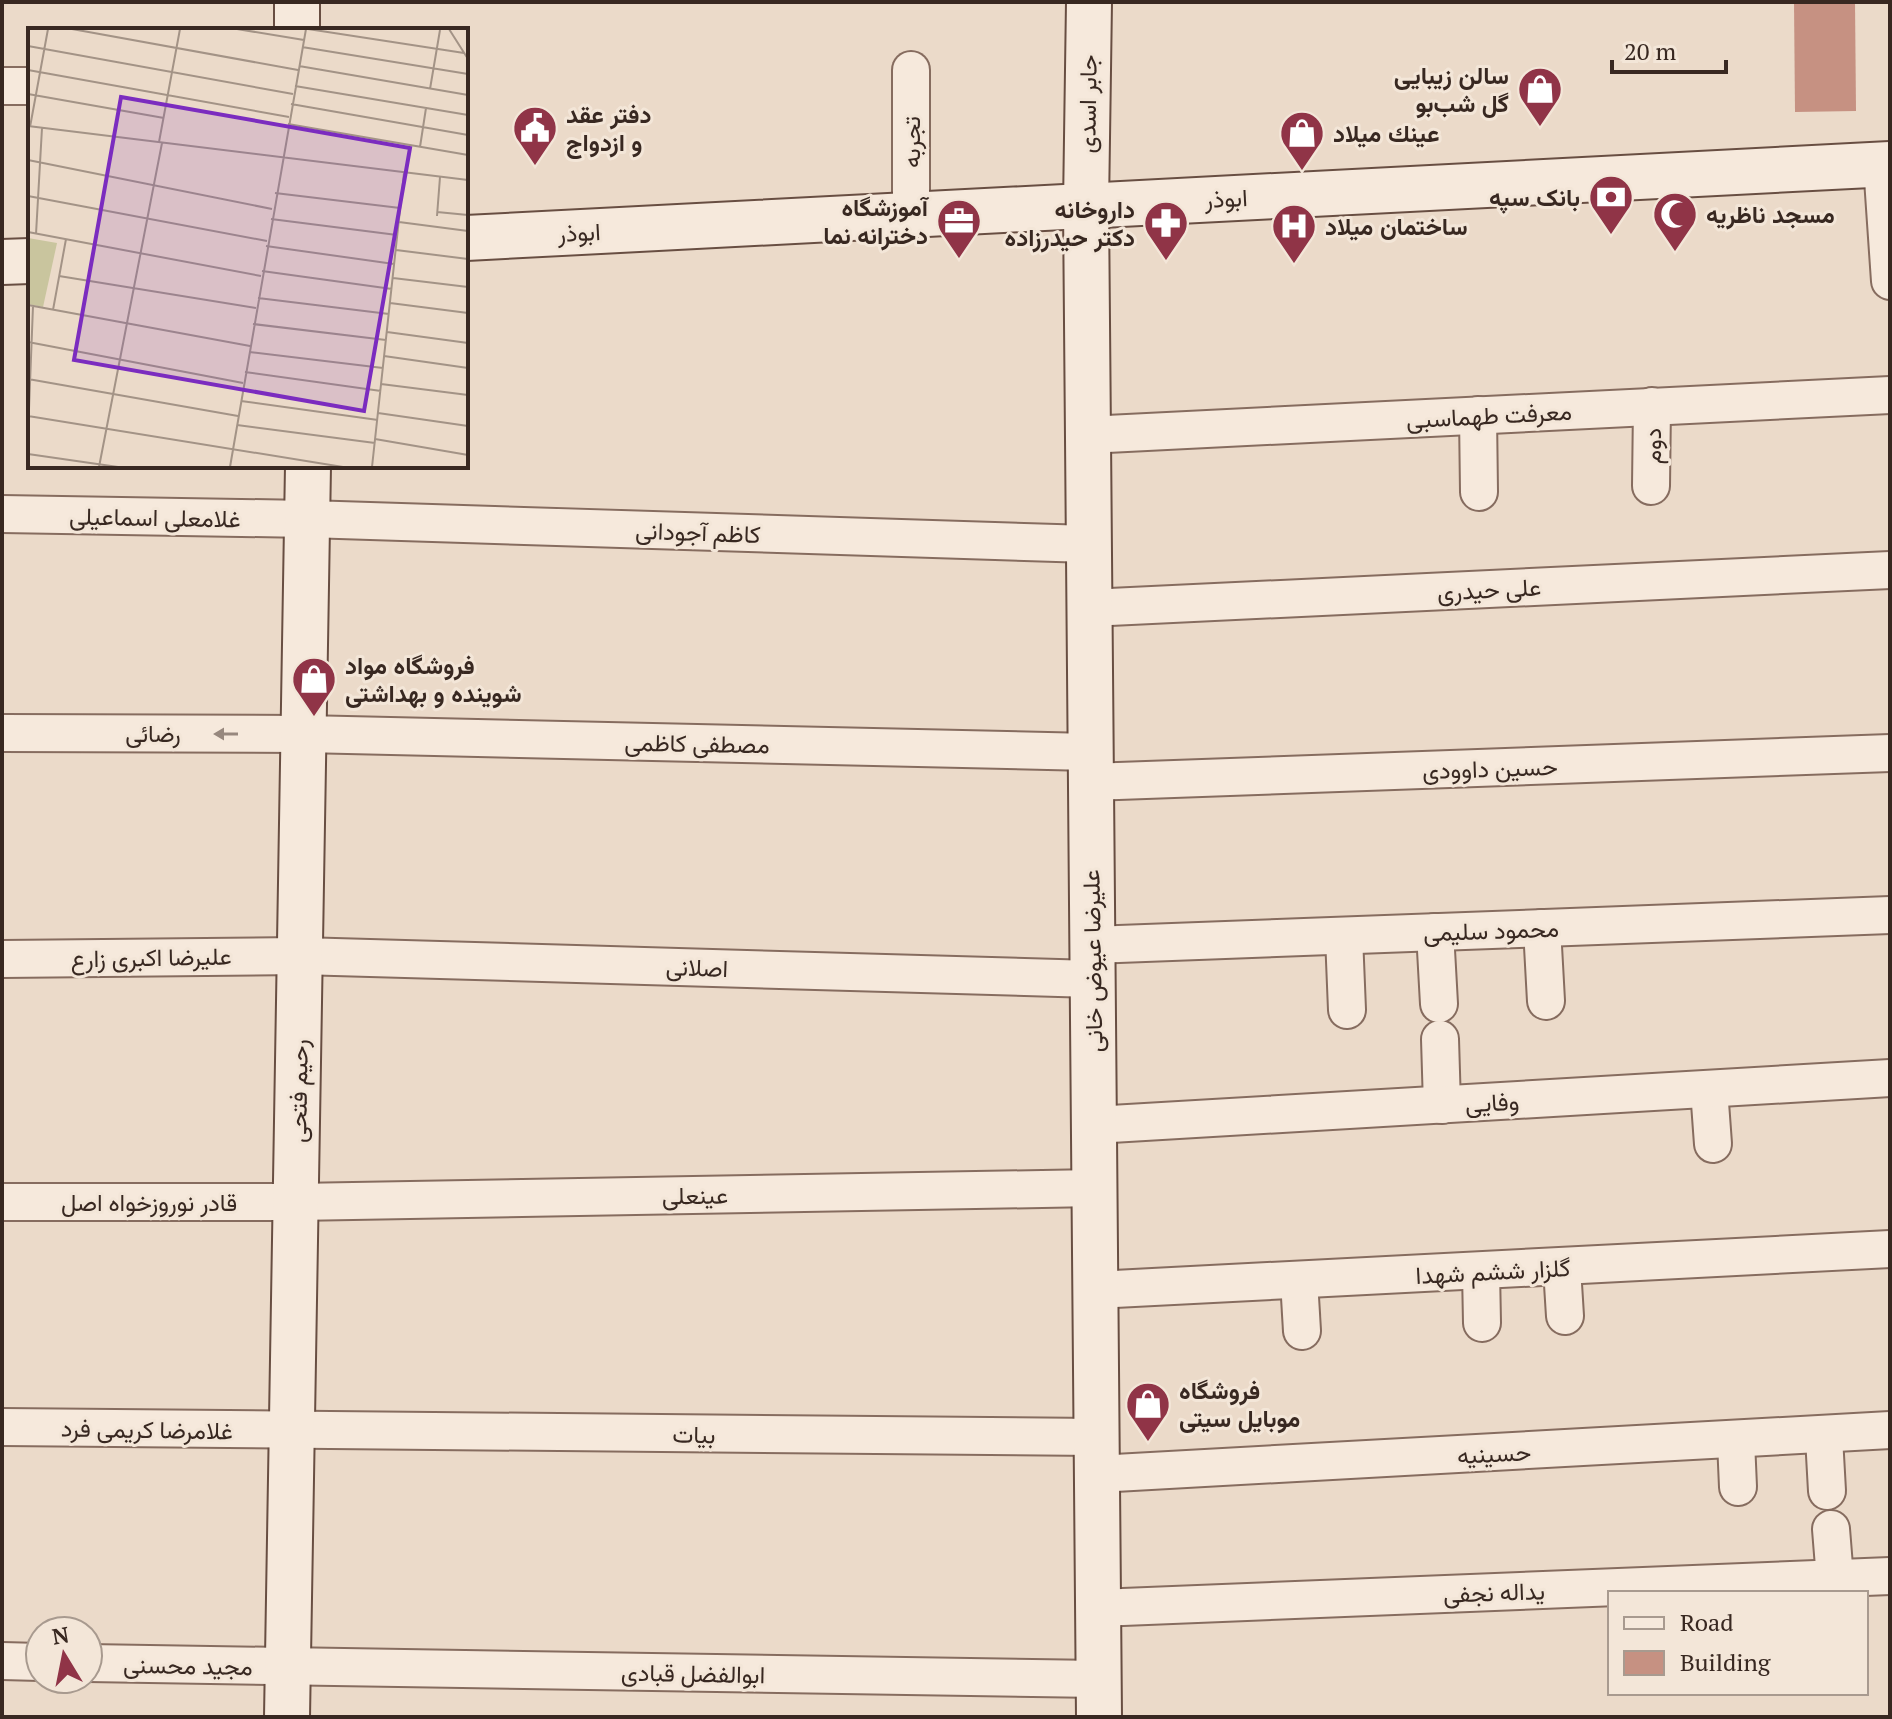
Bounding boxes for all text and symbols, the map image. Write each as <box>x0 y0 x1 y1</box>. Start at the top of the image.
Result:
scale bar <box>1612 24 1726 74</box>
inset map <box>28 28 468 468</box>
text: 20 m <box>1624 35 1676 67</box>
street label: جابر اسدی <box>1070 54 1104 154</box>
place label: سالن زیبایی گل شب‌بو <box>1394 59 1509 119</box>
shop icon: سالن زیبایی گل شب‌بو <box>1516 65 1564 128</box>
place label: دفتر عقد و ازدواج <box>566 98 651 159</box>
public building icon: دفتر عقد و ازدواج <box>511 104 559 167</box>
shop icon: عينك ميلاد <box>1278 109 1326 172</box>
street label: تجربه <box>895 116 927 168</box>
place label: عينك ميلاد <box>1333 117 1440 149</box>
bank icon: بانک سپه <box>1587 173 1635 236</box>
street label: ابوذر <box>1203 181 1248 215</box>
place label: بانک سپه <box>1489 181 1580 214</box>
mosque icon: مسجد ناظریه <box>1651 190 1699 253</box>
place label: آموزشگاه دخترانه نما <box>823 191 930 251</box>
place label: داروخانه دکتر حیدرزاده <box>1005 193 1135 253</box>
office icon: آموزشگاه دخترانه نما <box>935 197 983 260</box>
place label: مسجد ناظریه <box>1706 198 1835 230</box>
pharmacy icon: داروخانه دکتر حیدرزاده <box>1142 199 1190 262</box>
hospital icon: ساختمان میلاد <box>1270 202 1318 265</box>
place label: ساختمان میلاد <box>1325 210 1468 242</box>
street label: ابوذر <box>556 215 601 249</box>
street label: معرفت طهماسبی <box>1405 395 1573 435</box>
street label: دوم <box>1636 428 1669 465</box>
street label: غلامعلی اسماعیلی <box>69 500 241 534</box>
street label: کاظم آجودانی <box>635 514 761 551</box>
street label: علی حیدری <box>1436 570 1542 608</box>
place label: فروشگاه مواد شوینده و بهداشتی <box>345 649 522 709</box>
shop icon: فروشگاه مواد شوینده و بهداشتی <box>290 655 338 718</box>
street label: رضائی <box>125 717 181 749</box>
street label: مصطفی کاظمی <box>624 726 770 760</box>
one-way arrow <box>213 728 238 740</box>
street label: حسین داوودی <box>1422 750 1558 786</box>
street label: علیرضا عیوض خانی <box>1074 869 1110 1053</box>
street label: محمود سلیمی <box>1423 912 1559 948</box>
street label: علیرضا اکبری زارع <box>70 940 232 975</box>
street label: اصلانی <box>665 950 729 984</box>
street label: رحیم فتحی <box>281 1039 316 1143</box>
street label: وفایی <box>1464 1085 1520 1119</box>
street label: عینعلی <box>662 1178 728 1212</box>
street label: قادر نوروزخواه اصل <box>61 1186 237 1218</box>
street label: گلزار ششم شهدا <box>1415 1251 1571 1292</box>
place label: فروشگاه موبایل سیتی <box>1179 1374 1300 1434</box>
shop icon: فروشگاه موبایل سیتی <box>1124 1380 1172 1443</box>
street label: غلامرضا کریمی فرد <box>61 1412 233 1446</box>
street label: بیات <box>672 1418 716 1450</box>
street label: حسینیه <box>1456 1435 1532 1471</box>
street label: یداله نجفی <box>1443 1574 1545 1610</box>
legend <box>1608 1591 1868 1695</box>
text: Road <box>1680 1606 1734 1638</box>
north arrow <box>24 1615 104 1695</box>
text: N <box>50 1619 71 1651</box>
text: Building <box>1680 1646 1771 1678</box>
street label: مجید محسنی <box>123 1648 253 1682</box>
street label: ابوالفضل قبادی <box>621 1656 765 1690</box>

